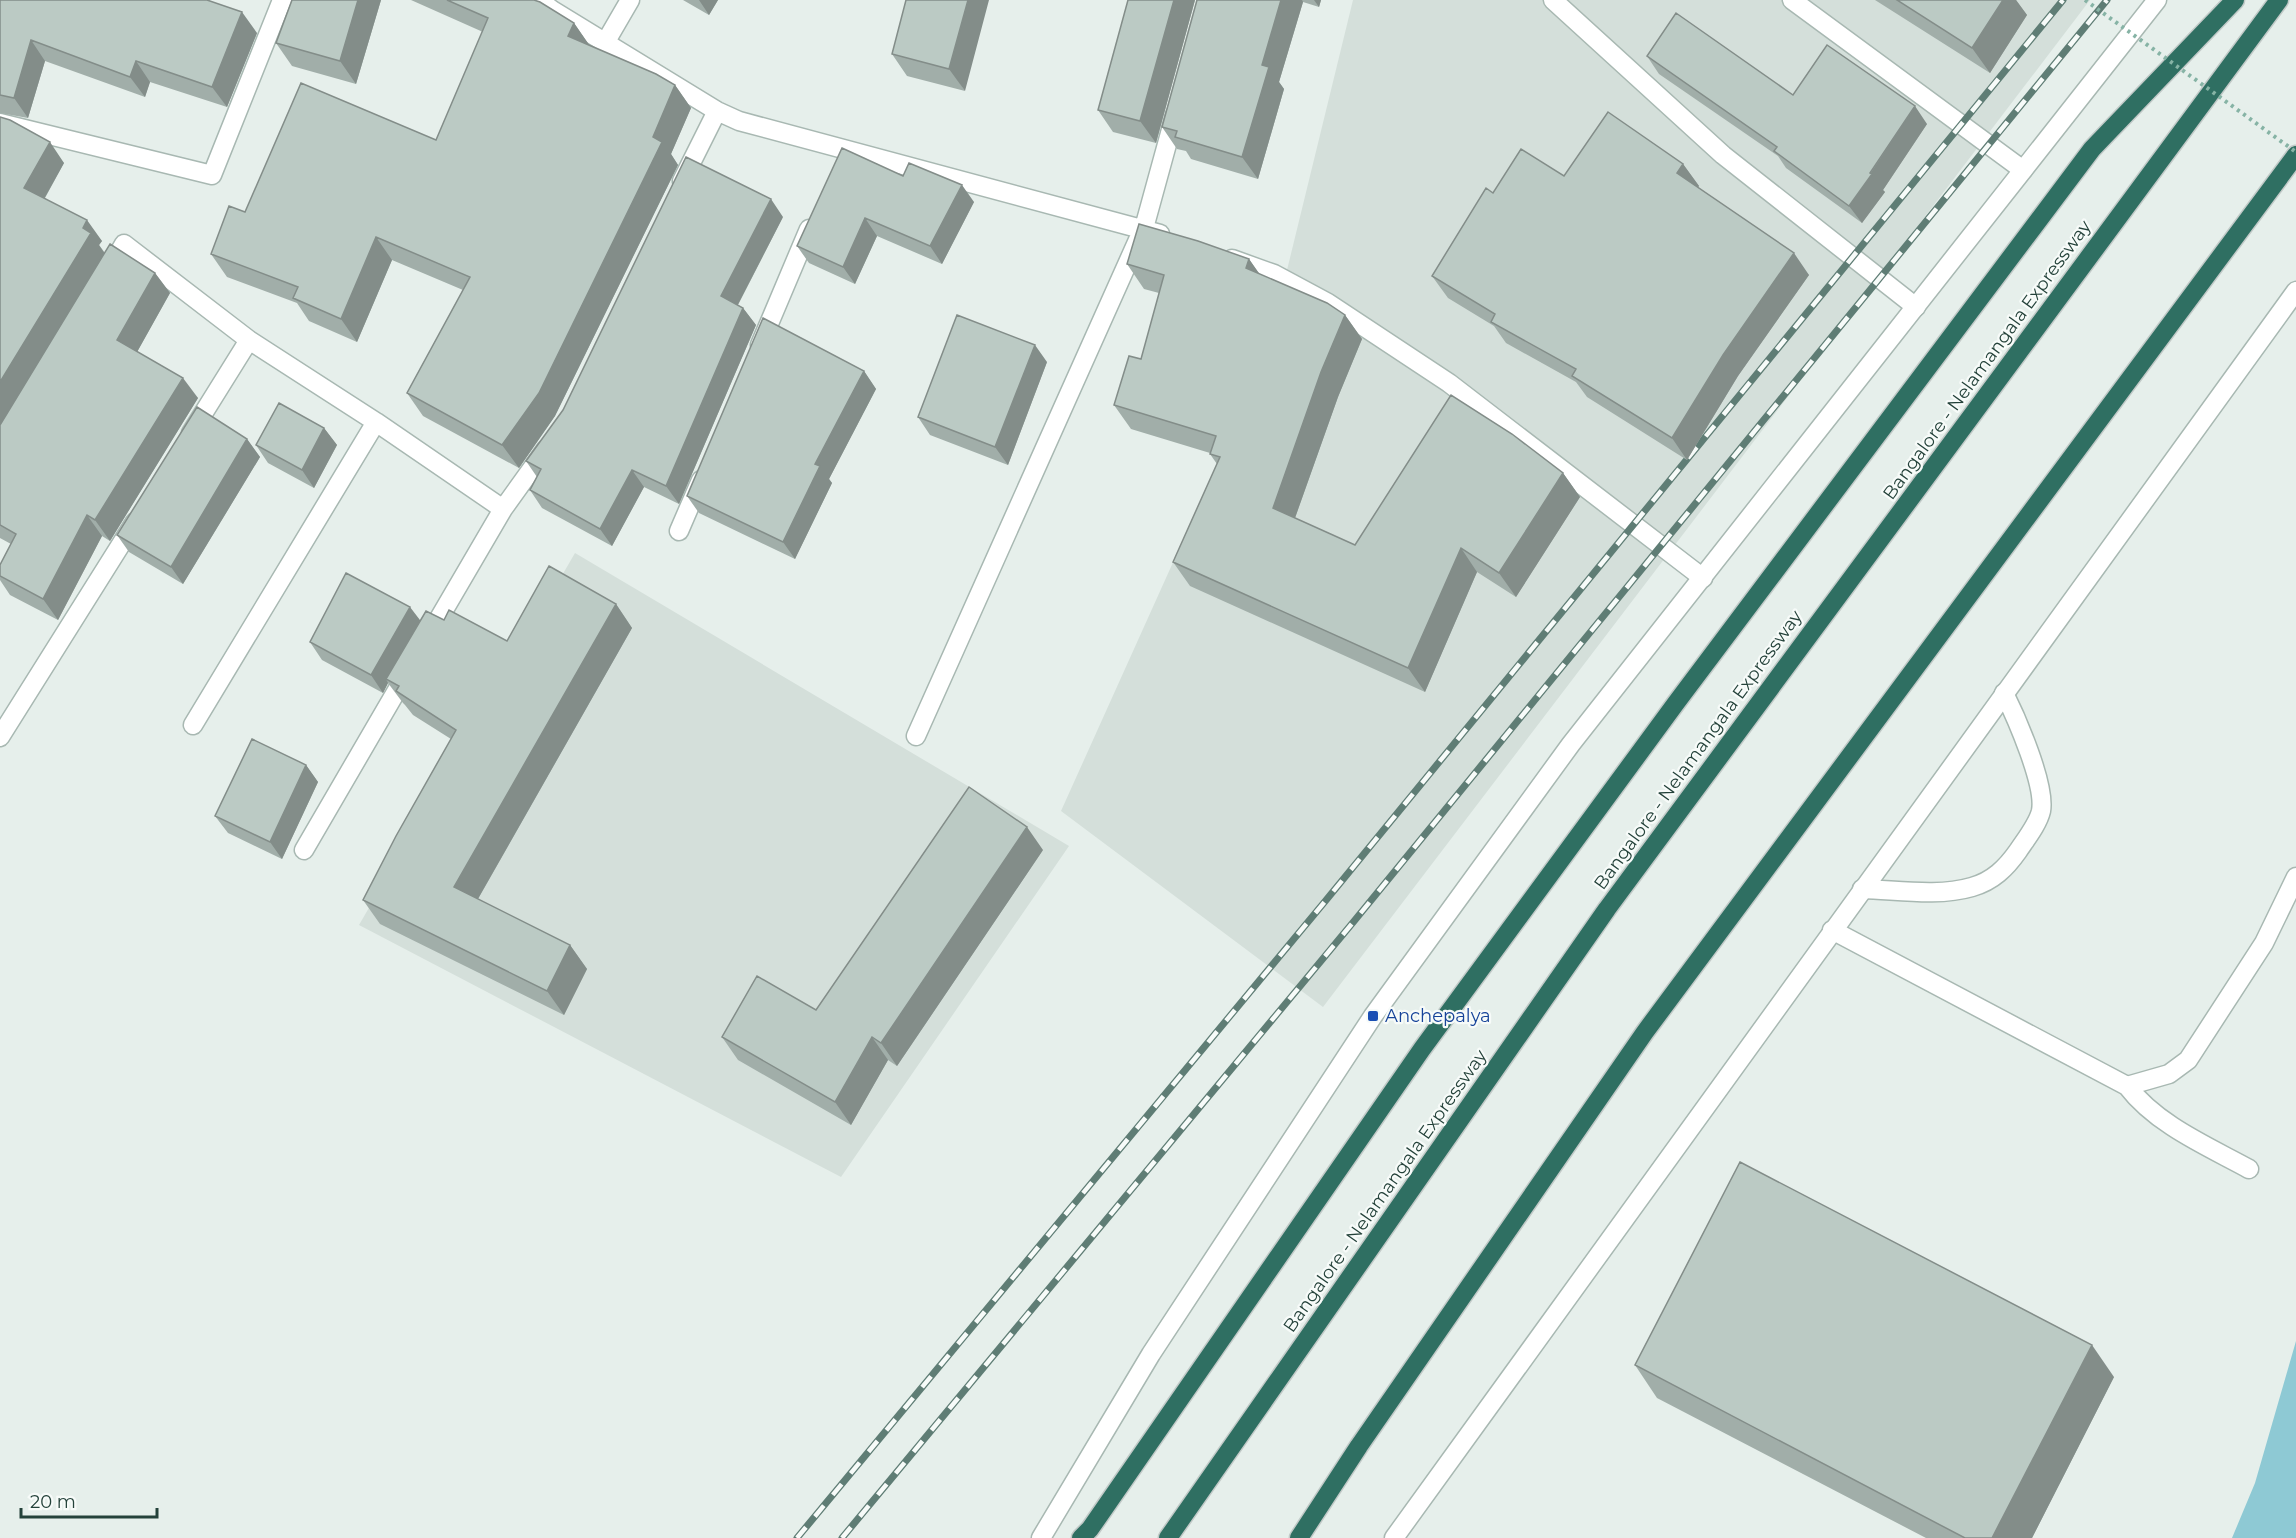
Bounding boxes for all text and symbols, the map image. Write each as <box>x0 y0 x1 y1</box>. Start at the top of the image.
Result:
street label: Bangalore - Nelamangala Expressway <box>1878 216 2096 504</box>
street label: Bangalore - Nelamangala Expressway <box>1589 606 1807 894</box>
place label: Anchepalya <box>1385 1005 1491 1027</box>
marker: Anchepalya <box>1366 1009 1380 1023</box>
street label: Bangalore - Nelamangala Expressway <box>1278 1045 1492 1337</box>
scale bar <box>21 1481 158 1519</box>
text: 20 m <box>30 1491 76 1513</box>

